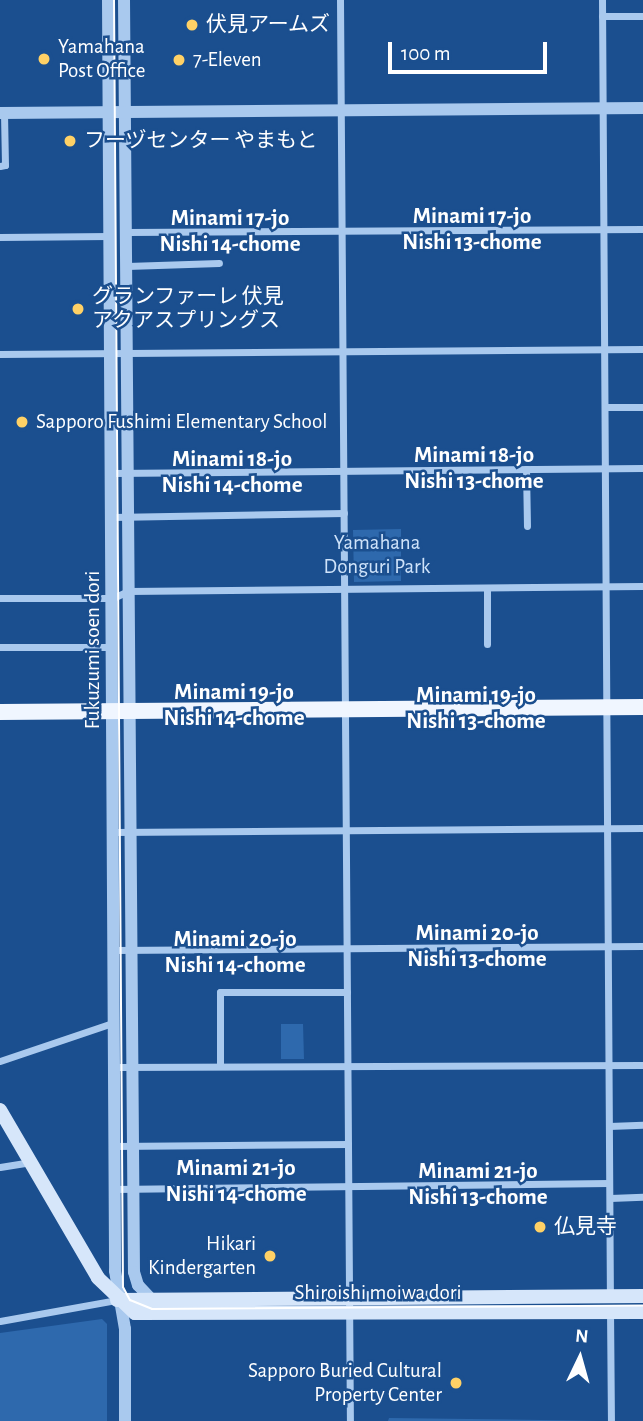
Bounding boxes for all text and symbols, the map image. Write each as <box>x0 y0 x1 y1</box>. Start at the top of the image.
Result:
place label: 伏見アームズ <box>206 12 331 38</box>
marker: 伏見アームズ <box>184 17 200 33</box>
scale bar <box>391 28 550 72</box>
place label: Yamahana Post Office <box>58 34 145 84</box>
text: 100 m <box>401 43 451 64</box>
place label: 7-Eleven <box>193 47 262 73</box>
marker: Yamahana Post Office <box>36 51 52 67</box>
marker: 7-Eleven <box>171 52 187 68</box>
place label: フーヅセンター やまもと <box>84 128 318 154</box>
marker: フーヅセンター やまもと <box>62 133 78 149</box>
district label: Minami 17-jo Nishi 13-chome <box>402 203 542 257</box>
district label: Minami 17-jo Nishi 14-chome <box>159 205 301 259</box>
place label: グランファーレ 伏見 アクアスプリングス <box>92 284 284 334</box>
marker: グランファーレ 伏見 アクアスプリングス <box>70 301 86 317</box>
place label: Sapporo Fushimi Elementary School <box>36 409 327 435</box>
marker: Sapporo Fushimi Elementary School <box>14 414 30 430</box>
district label: Minami 18-jo Nishi 13-chome <box>404 442 544 496</box>
district label: Minami 18-jo Nishi 14-chome <box>161 446 303 500</box>
park label: Yamahana Donguri Park <box>324 530 430 580</box>
street label: Fukuzumi soen dori <box>80 571 106 729</box>
district label: Minami 19-jo Nishi 14-chome <box>163 679 305 733</box>
district label: Minami 19-jo Nishi 13-chome <box>406 682 546 736</box>
district label: Minami 20-jo Nishi 13-chome <box>407 920 547 974</box>
district label: Minami 20-jo Nishi 14-chome <box>164 926 306 980</box>
district label: Minami 21-jo Nishi 14-chome <box>165 1155 307 1209</box>
district label: Minami 21-jo Nishi 13-chome <box>408 1158 548 1212</box>
place label: 仏見寺 <box>554 1214 617 1240</box>
marker: 仏見寺 <box>532 1219 548 1235</box>
place label: Hikari Kindergarten <box>148 1231 256 1281</box>
marker: Hikari Kindergarten <box>262 1248 278 1264</box>
street label: Shiroishi moiwa dori <box>294 1280 462 1306</box>
north arrow <box>545 1323 615 1393</box>
text: N <box>574 1327 589 1347</box>
place label: Sapporo Buried Cultural Property Center <box>248 1358 442 1408</box>
marker: Sapporo Buried Cultural Property Center <box>448 1375 464 1391</box>

